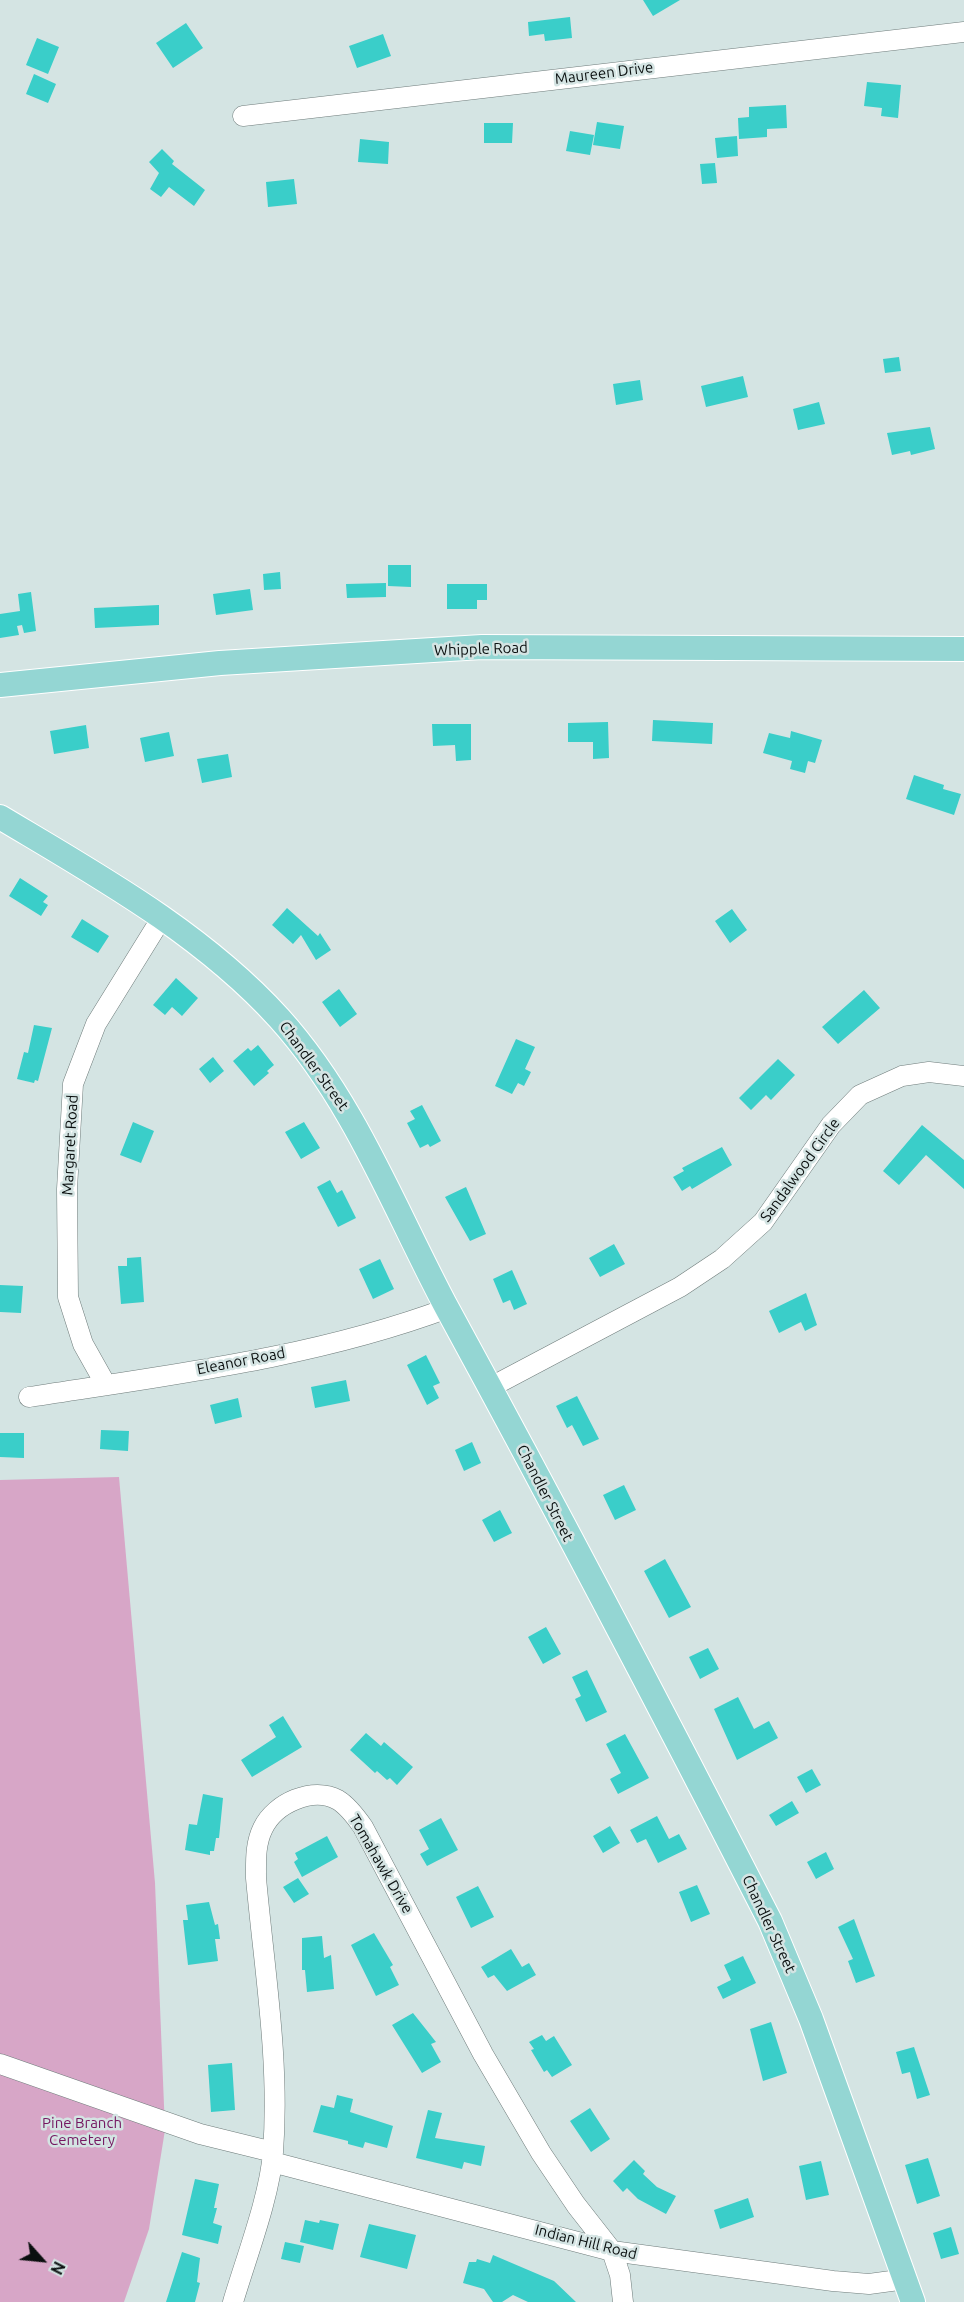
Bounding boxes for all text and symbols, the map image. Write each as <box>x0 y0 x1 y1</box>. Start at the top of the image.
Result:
street label: Maureen Drive <box>554 58 654 88</box>
street label: Whipple Road <box>434 638 528 660</box>
street label: Chandler Street <box>276 1018 352 1114</box>
street label: Margaret Road <box>58 1094 82 1196</box>
street label: Sandalwood Circle <box>756 1115 844 1225</box>
street label: Eleanor Road <box>195 1344 287 1378</box>
street label: Chandler Street <box>513 1442 577 1544</box>
street label: Tomahawk Drive <box>345 1811 417 1917</box>
street label: Chandler Street <box>738 1872 800 1976</box>
park label: Pine Branch Cemetery <box>42 2114 122 2149</box>
street label: Indian Hill Road <box>533 2221 639 2263</box>
north arrow <box>12 2230 72 2290</box>
text: N <box>47 2259 69 2278</box>

